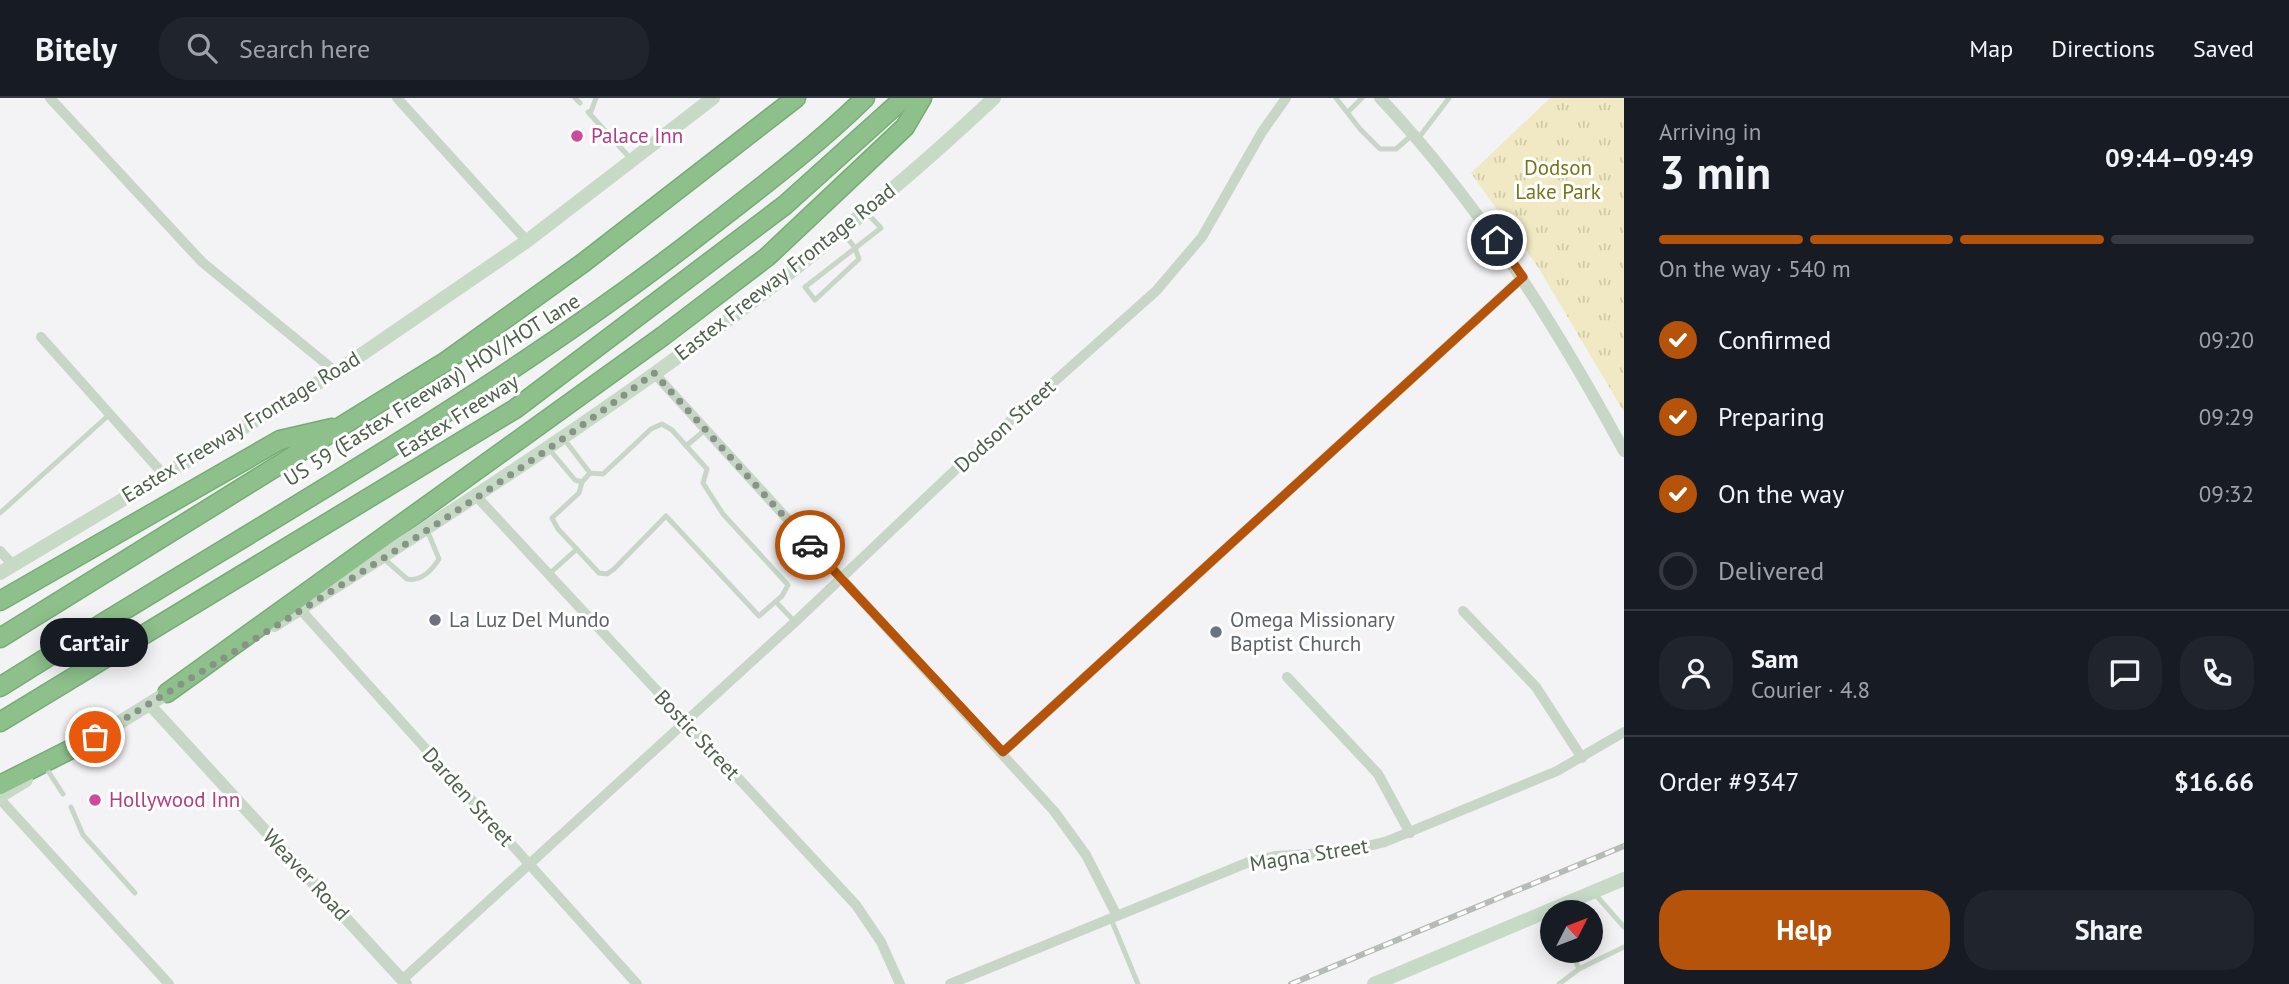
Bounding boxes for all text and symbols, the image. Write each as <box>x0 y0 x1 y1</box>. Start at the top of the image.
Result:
search box <box>159 17 649 80</box>
text: Bitely <box>35 27 117 70</box>
icon: search <box>183 29 221 67</box>
text: Search here <box>239 32 370 65</box>
text: Map <box>1969 33 2013 64</box>
text: Directions <box>2051 33 2155 64</box>
text: Saved <box>2193 33 2254 64</box>
text: Arriving in <box>1659 117 1761 146</box>
place label: Palace Inn <box>591 122 683 149</box>
marker: Palace Inn <box>569 128 585 144</box>
text: 09:44–09:49 <box>2105 141 2254 174</box>
text: 3 min <box>1659 142 1771 202</box>
park label: Dodson Lake Park <box>1515 154 1601 205</box>
street label: Eastex Freeway Frontage Road <box>669 177 901 366</box>
pin <box>1467 210 1527 270</box>
icon: home <box>1478 221 1516 259</box>
text: On the way · 540 m <box>1659 254 1851 283</box>
street label: US 59 (Eastex Freeway) HOV/HOT lane <box>279 288 585 492</box>
icon: check <box>1659 321 1697 359</box>
text: Confirmed <box>1718 323 1831 356</box>
text: 09:20 <box>2199 325 2254 354</box>
street label: Eastex Freeway Frontage Road <box>117 345 365 508</box>
street label: Eastex Freeway <box>393 369 523 463</box>
street label: Dodson Street <box>948 373 1061 478</box>
icon: check <box>1659 398 1697 436</box>
text: Preparing <box>1718 400 1825 433</box>
text: 09:29 <box>2199 402 2254 431</box>
icon: check <box>1659 475 1697 513</box>
text: On the way <box>1718 477 1844 510</box>
text: 09:32 <box>2199 479 2254 508</box>
courier <box>775 510 845 580</box>
icon: car <box>791 526 829 564</box>
text: Delivered <box>1718 554 1824 587</box>
place label: La Luz Del Mundo <box>449 606 610 633</box>
place label: Omega Missionary Baptist Church <box>1230 606 1395 657</box>
marker: La Luz Del Mundo <box>427 612 443 628</box>
callout: Cart’air <box>41 618 149 667</box>
marker: Omega Missionary Baptist Church <box>1208 624 1224 640</box>
text: Cart’air <box>59 628 129 657</box>
button: person <box>1659 636 1733 710</box>
button: chat <box>2088 636 2162 710</box>
button: phone <box>2180 636 2254 710</box>
text: Sam <box>1751 642 1799 675</box>
text: Courier · 4.8 <box>1751 675 1870 704</box>
street label: Bostic Street <box>649 684 746 785</box>
pin <box>65 707 125 767</box>
icon: bag <box>76 718 114 756</box>
street label: Darden Street <box>417 742 520 852</box>
text: Order #9347 <box>1659 765 1799 798</box>
text: $16.66 <box>2174 765 2254 798</box>
place label: Hollywood Inn <box>109 786 240 813</box>
marker: Hollywood Inn <box>87 792 103 808</box>
street label: Weaver Road <box>257 823 356 926</box>
street label: Magna Street <box>1248 832 1370 877</box>
button: Help <box>1659 890 1950 970</box>
button: Share <box>1964 890 2254 970</box>
north arrow <box>1540 900 1603 962</box>
map controls <box>1540 900 1603 963</box>

